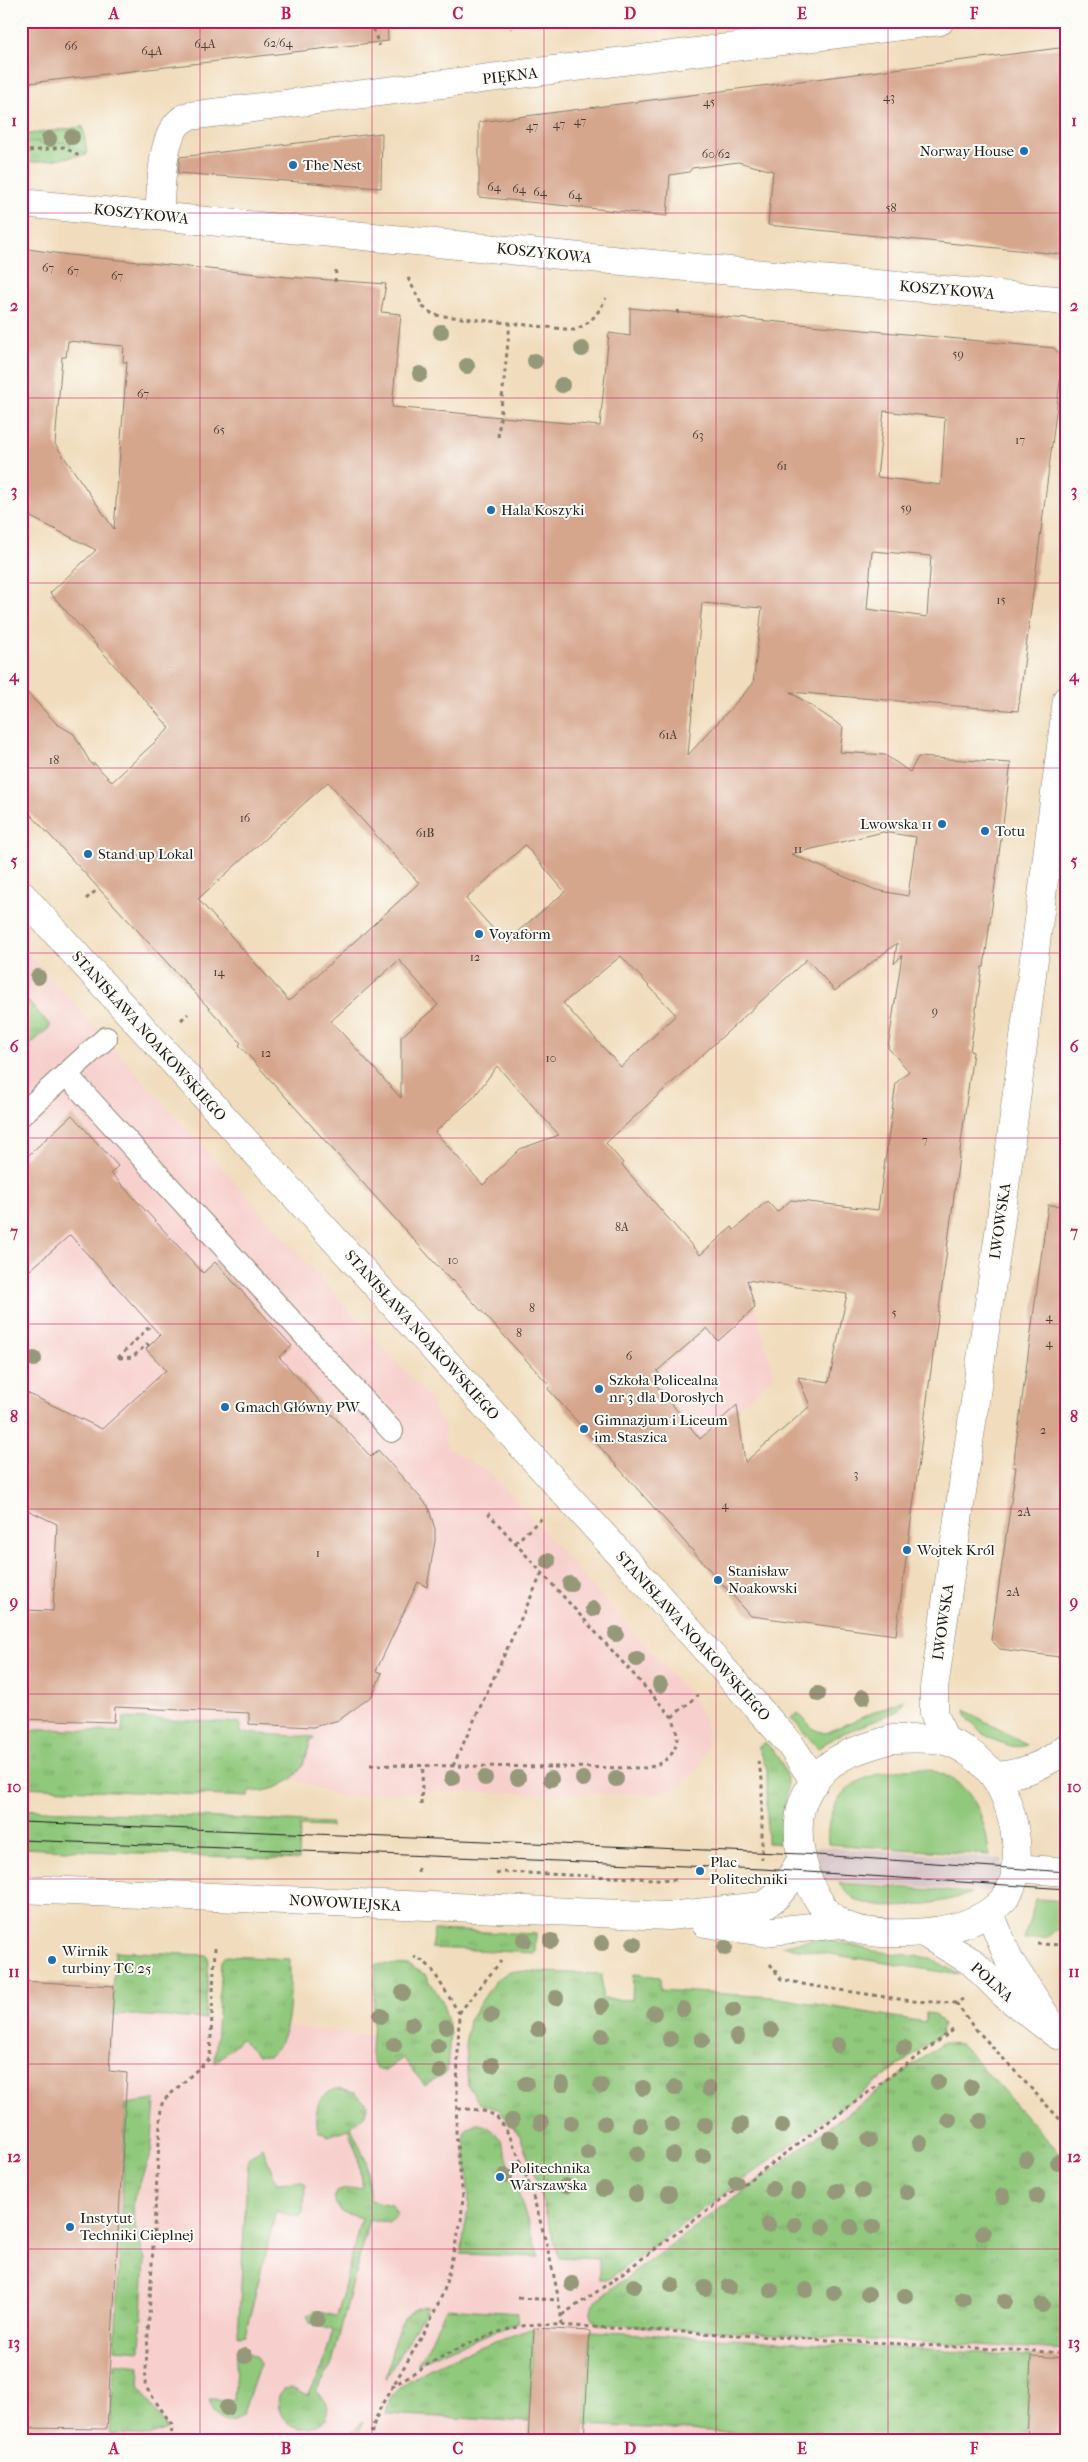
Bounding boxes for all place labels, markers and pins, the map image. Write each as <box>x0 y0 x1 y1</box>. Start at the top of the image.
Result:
place label: Norway House <box>919 142 1015 160</box>
marker: Norway House <box>1018 145 1030 157</box>
place label: The Nest <box>303 156 362 174</box>
marker: The Nest <box>287 159 299 171</box>
place label: Hala Koszyki <box>501 501 585 519</box>
marker: Hala Koszyki <box>485 504 497 516</box>
place label: Lwowska 11 <box>860 815 932 833</box>
marker: Lwowska 11 <box>936 818 948 830</box>
place label: Totu <box>995 822 1026 840</box>
marker: Totu <box>979 825 991 837</box>
place label: Stand up Lokal <box>98 845 193 863</box>
marker: Stand up Lokal <box>82 848 94 860</box>
place label: Voyaform <box>488 925 551 943</box>
marker: Voyaform <box>473 928 485 940</box>
place label: Szkoła Policealna nr 3 dla Dorosłych <box>609 1371 725 1406</box>
marker: Szkoła Policealna nr 3 dla Dorosłych <box>593 1383 605 1395</box>
place label: Gmach Główny PW <box>235 1398 361 1416</box>
marker: Gmach Główny PW <box>219 1401 231 1413</box>
place label: Gimnazjum i Liceum im. Staszica <box>594 1411 728 1446</box>
marker: Gimnazjum i Liceum im. Staszica <box>578 1423 590 1435</box>
place label: Wojtek Król <box>916 1541 995 1559</box>
marker: Wojtek Król <box>901 1544 913 1556</box>
place label: Stanisław Noakowski <box>728 1562 798 1597</box>
marker: Stanisław Noakowski <box>712 1574 724 1586</box>
place label: Plac Politechniki <box>710 1853 788 1888</box>
marker: Plac Politechniki <box>694 1865 706 1877</box>
place label: Wirnik turbiny TC 25 <box>61 1942 151 1977</box>
marker: Wirnik turbiny TC 25 <box>46 1954 58 1966</box>
place label: Politechnika Warszawska <box>509 2159 591 2194</box>
marker: Politechnika Warszawska <box>494 2171 506 2183</box>
place label: Instytut Techniki Cieplnej <box>80 2209 194 2244</box>
marker: Instytut Techniki Cieplnej <box>64 2221 76 2233</box>

